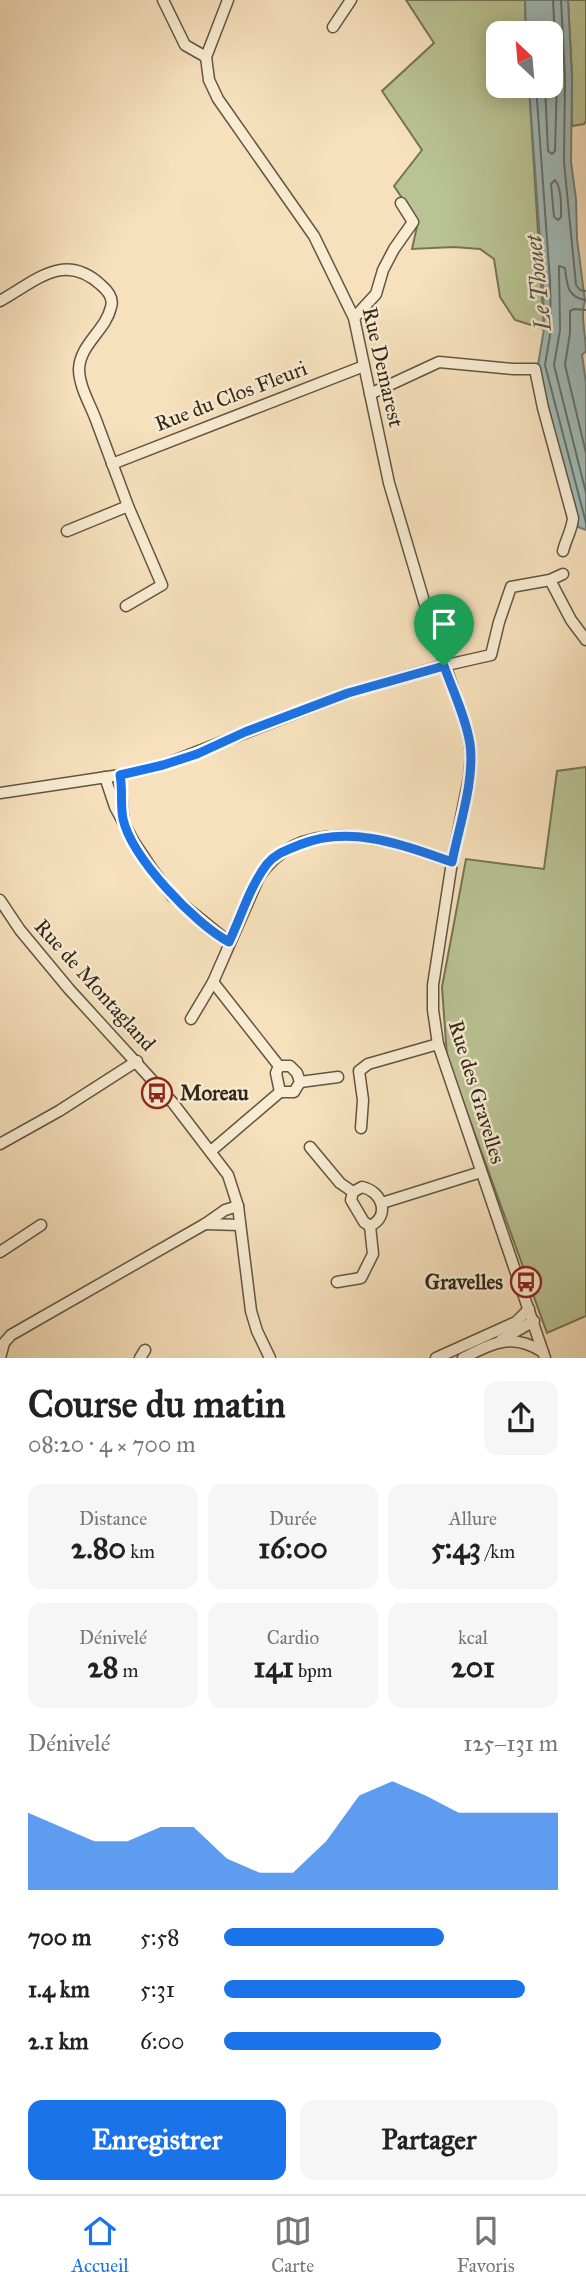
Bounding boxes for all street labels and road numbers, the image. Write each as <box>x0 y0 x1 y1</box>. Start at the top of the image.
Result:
street label: Rue Demarest <box>357 304 410 430</box>
street label: Rue du Clos Fleuri <box>151 355 311 437</box>
street label: Rue de Montagland <box>29 914 161 1057</box>
street label: Rue des Gravelles <box>443 1017 511 1167</box>

